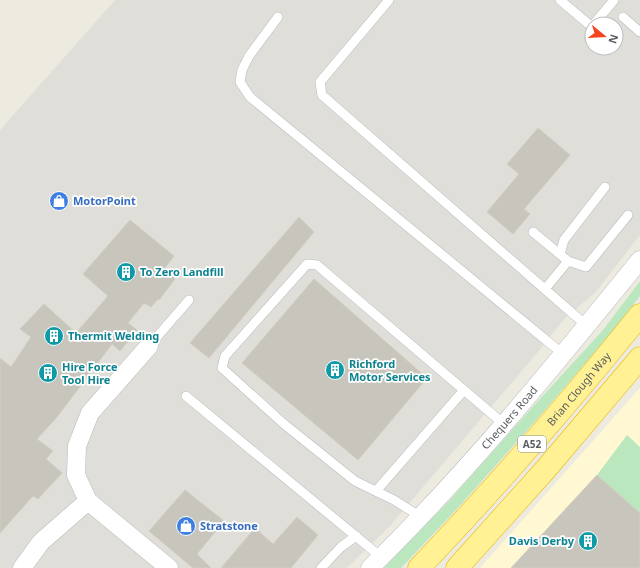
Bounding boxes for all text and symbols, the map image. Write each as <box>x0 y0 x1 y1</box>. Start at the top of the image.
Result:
north arrow <box>584 16 624 56</box>
text: N <box>605 33 623 46</box>
shop icon: MotorPoint <box>48 190 70 212</box>
place label: MotorPoint <box>73 193 136 208</box>
building icon: To Zero Landfill <box>115 261 137 283</box>
place label: To Zero Landfill <box>140 264 224 279</box>
building icon: Thermit Welding <box>43 325 65 347</box>
place label: Thermit Welding <box>68 328 159 343</box>
street label: Brian Clough Way <box>543 348 614 429</box>
place label: Richford Motor Services <box>349 356 431 384</box>
place label: Hire Force Tool Hire <box>62 359 118 387</box>
building icon: Richford Motor Services <box>324 359 346 381</box>
building icon: Hire Force Tool Hire <box>37 362 59 384</box>
street label: Chequers Road <box>478 383 540 452</box>
road number: A52 <box>518 436 546 452</box>
shop icon: Stratstone <box>175 515 197 537</box>
place label: Stratstone <box>200 518 258 533</box>
building icon: Davis Derby <box>577 530 599 552</box>
place label: Davis Derby <box>509 533 575 548</box>

